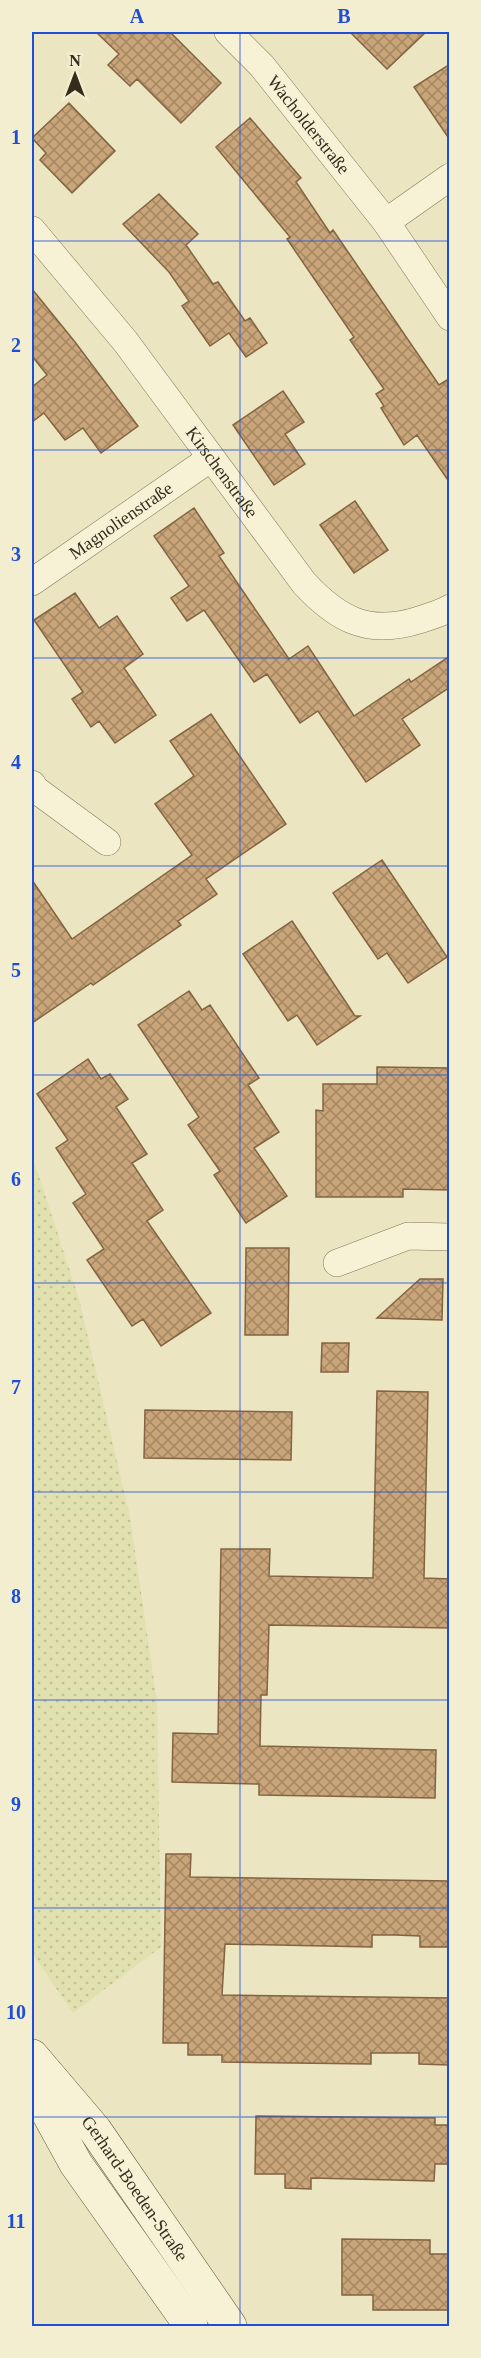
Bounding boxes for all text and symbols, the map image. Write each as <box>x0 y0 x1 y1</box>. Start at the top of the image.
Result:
text: A <box>130 5 145 27</box>
text: B <box>337 5 351 27</box>
north arrow <box>45 45 105 105</box>
text: N <box>69 52 81 69</box>
street label: Wacholderstraße <box>263 71 354 178</box>
text: 1 <box>11 126 21 148</box>
text: 2 <box>11 334 21 356</box>
street label: Kirschenstraße <box>182 423 262 522</box>
street label: Magnolienstraße <box>65 478 176 563</box>
text: 3 <box>11 543 21 565</box>
text: 4 <box>11 751 21 773</box>
text: 5 <box>11 959 21 981</box>
text: 6 <box>11 1168 21 1190</box>
text: 7 <box>11 1376 21 1398</box>
text: 8 <box>11 1585 21 1607</box>
text: 9 <box>11 1793 21 1815</box>
text: 10 <box>6 2001 26 2023</box>
street label: Gerhard-Boeden-Straße <box>78 2112 192 2265</box>
text: 11 <box>7 2210 25 2232</box>

